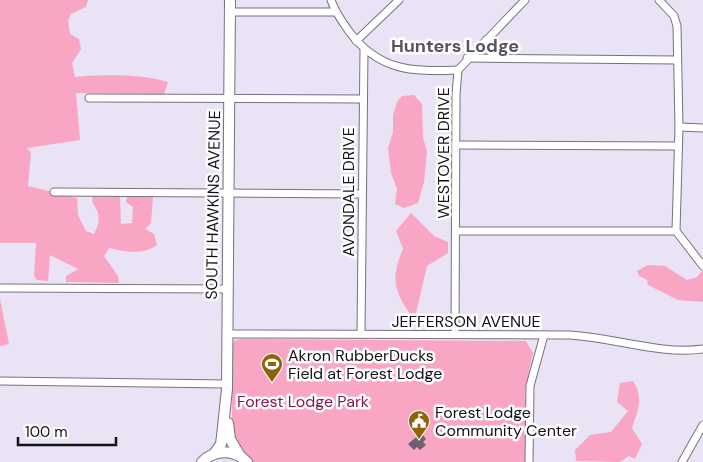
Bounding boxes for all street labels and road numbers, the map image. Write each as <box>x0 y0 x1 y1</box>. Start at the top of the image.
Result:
street label: WESTOVER DRIVE <box>433 87 454 219</box>
street label: SOUTH HAWKINS AVENUE <box>201 110 225 300</box>
street label: AVONDALE DRIVE <box>338 127 359 257</box>
street label: JEFFERSON AVENUE <box>391 311 541 332</box>

